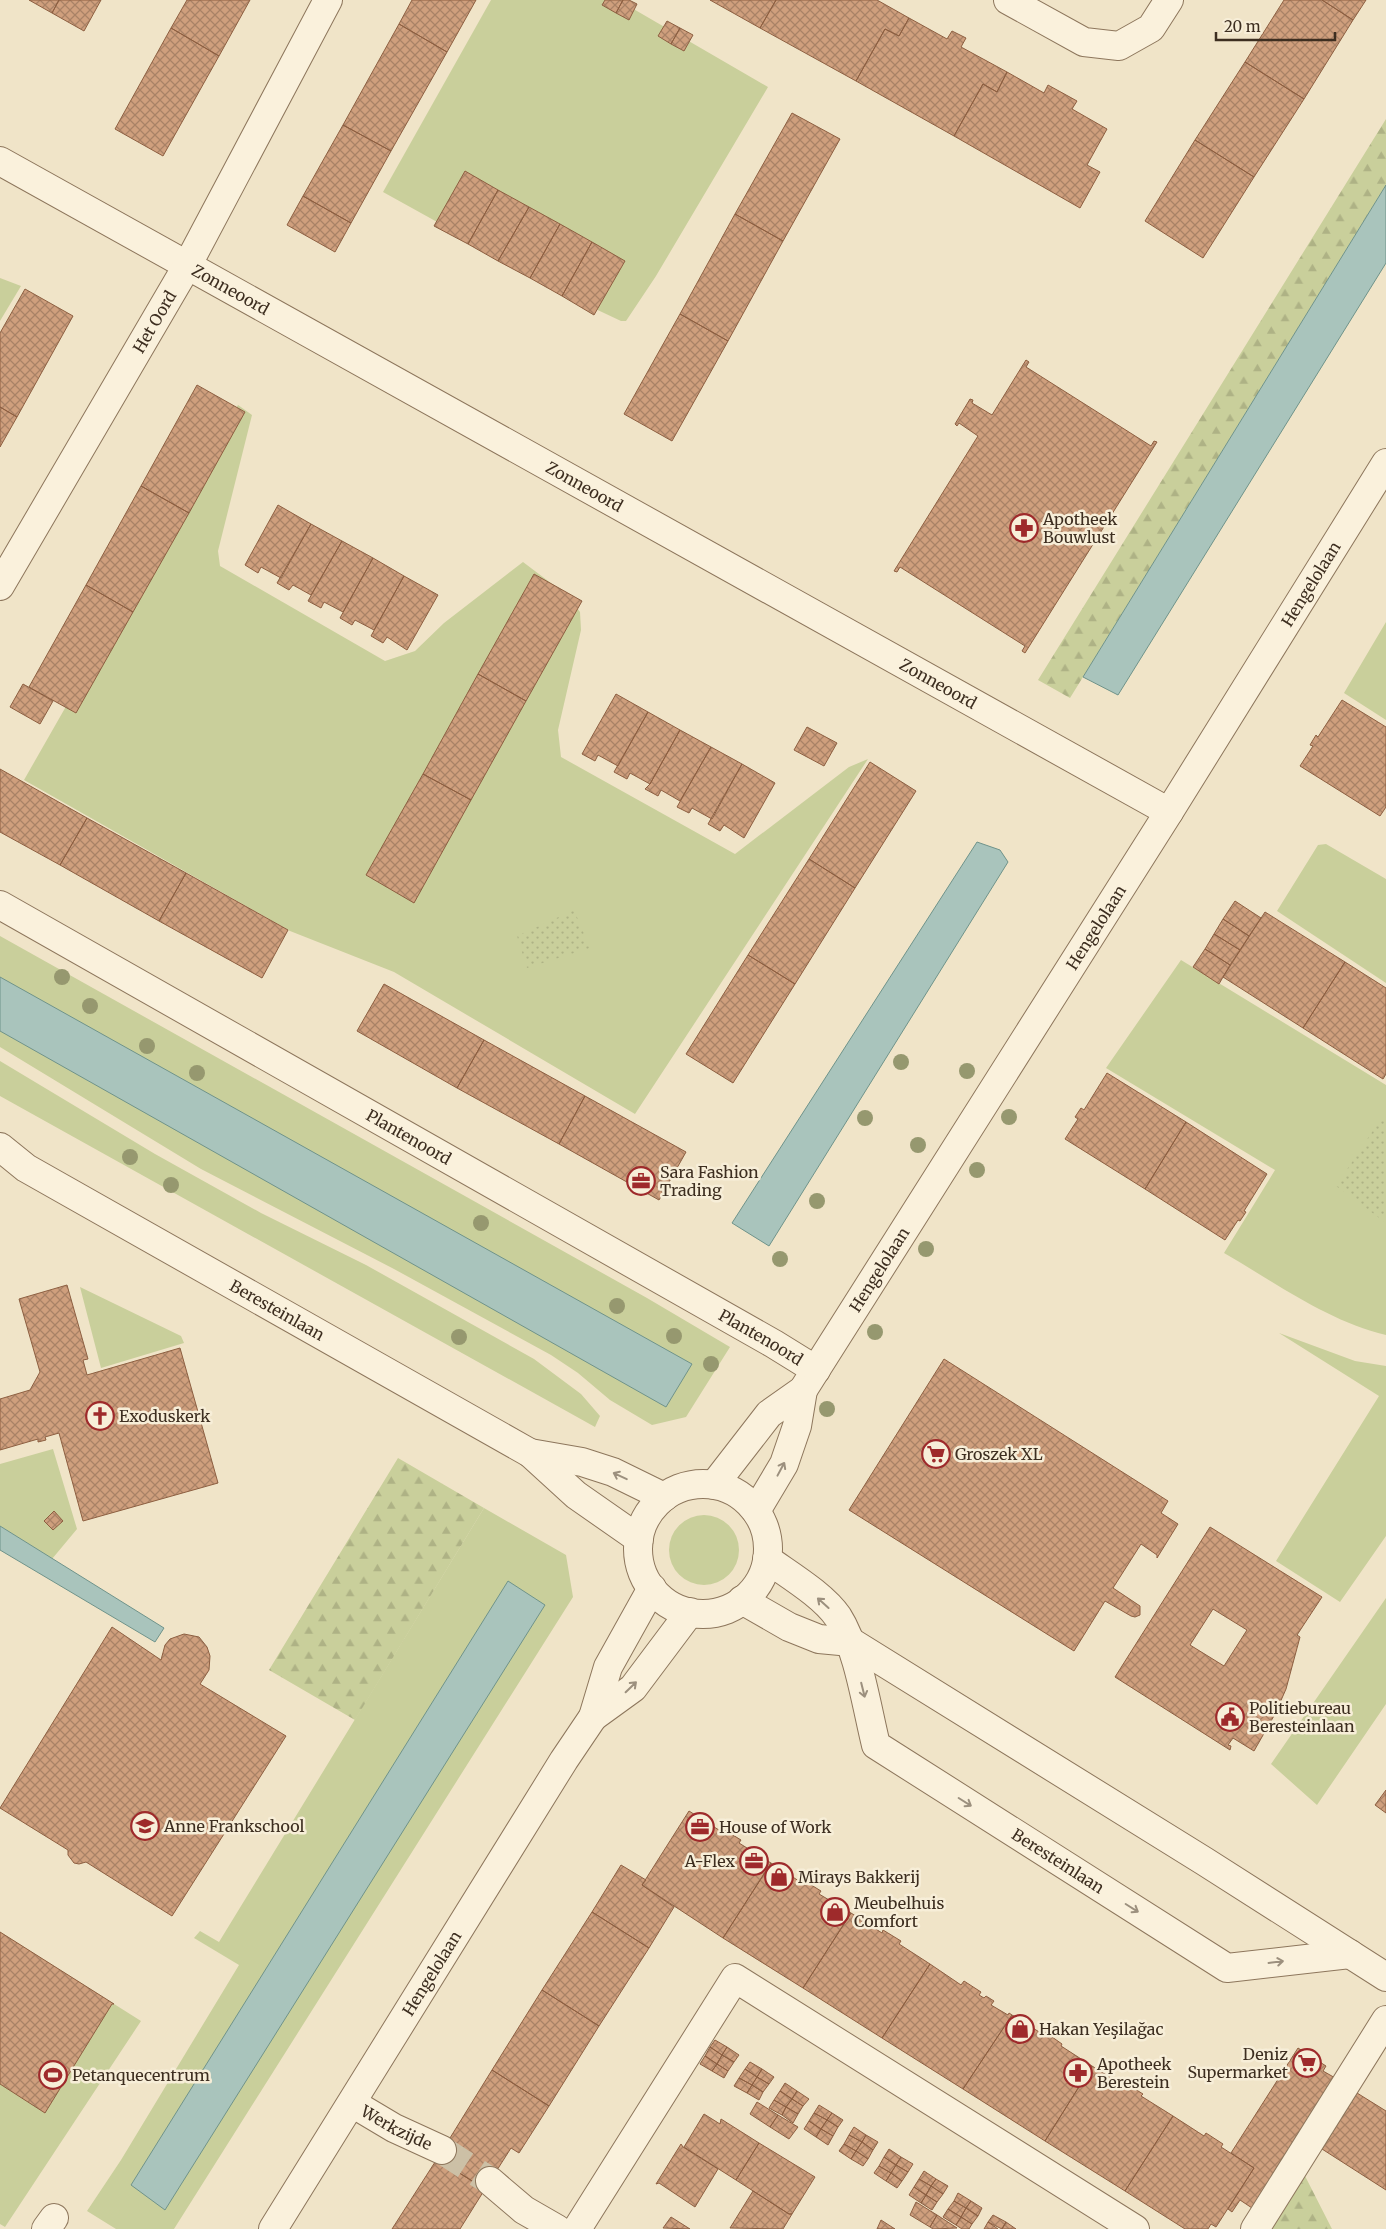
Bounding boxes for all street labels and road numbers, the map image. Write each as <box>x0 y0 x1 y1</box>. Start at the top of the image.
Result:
street label: Zonneoord <box>189 260 273 319</box>
street label: Het Oord <box>128 287 181 356</box>
street label: Zonneoord <box>543 457 627 516</box>
street label: Hengelolaan <box>1277 538 1345 630</box>
street label: Zonneoord <box>896 654 981 713</box>
street label: Hengelolaan <box>1062 881 1130 973</box>
street label: Plantenoord <box>363 1105 455 1169</box>
street label: Hengelolaan <box>845 1223 914 1316</box>
street label: Beresteinlaan <box>226 1275 328 1345</box>
street label: Plantenoord <box>715 1305 807 1370</box>
street label: Beresteinlaan <box>1008 1824 1108 1898</box>
street label: Hengelolaan <box>398 1927 466 2019</box>
street label: Werkzijde <box>357 2100 435 2154</box>

